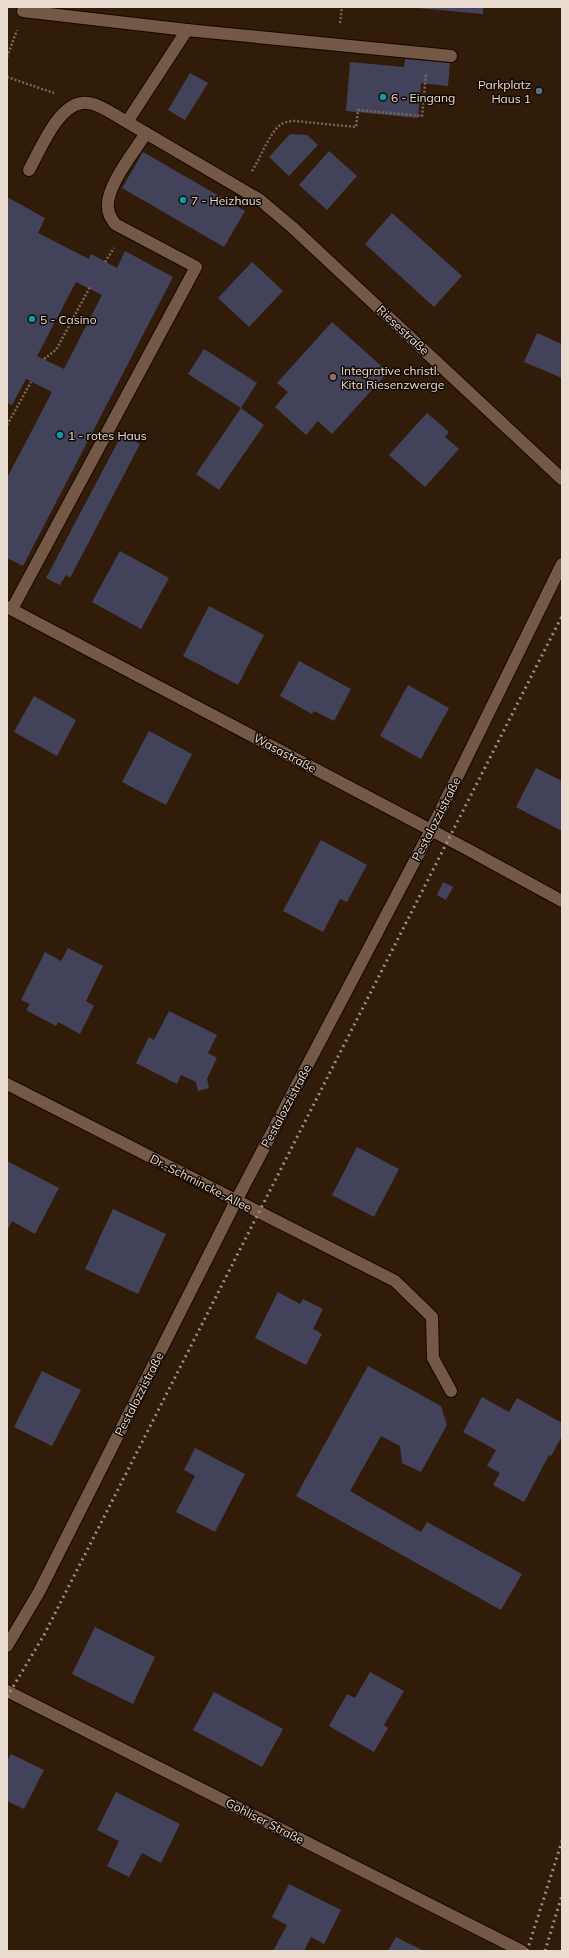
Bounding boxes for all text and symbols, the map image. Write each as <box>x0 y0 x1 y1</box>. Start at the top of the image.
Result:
place label: Parkplatz Haus 1 <box>478 77 531 106</box>
marker: Parkplatz Haus 1 <box>534 86 544 96</box>
place label: 6 - Eingang <box>391 90 455 105</box>
marker: 6 - Eingang <box>378 92 388 102</box>
place label: 7 - Heizhaus <box>191 193 262 208</box>
marker: 7 - Heizhaus <box>178 195 188 205</box>
street label: Riesestraße <box>374 302 432 358</box>
place label: 5 - Casino <box>40 312 97 327</box>
marker: 5 - Casino <box>27 314 37 324</box>
place label: Integrative christl. Kita Riesenzwerge <box>341 363 444 392</box>
marker: Integrative christl. Kita Riesenzwerge <box>328 372 338 382</box>
place label: 1 - rotes Haus <box>68 428 147 443</box>
marker: 1 - rotes Haus <box>55 430 65 440</box>
street label: Wasastraße <box>251 730 319 776</box>
street label: Pestalozzistraße <box>408 775 464 863</box>
street label: Pestalozzistraße <box>258 1062 314 1150</box>
street label: Dr.-Schmincke-Allee <box>148 1151 254 1215</box>
street label: Pestalozzistraße <box>111 1350 167 1438</box>
street label: Gohliser Straße <box>223 1795 307 1847</box>

